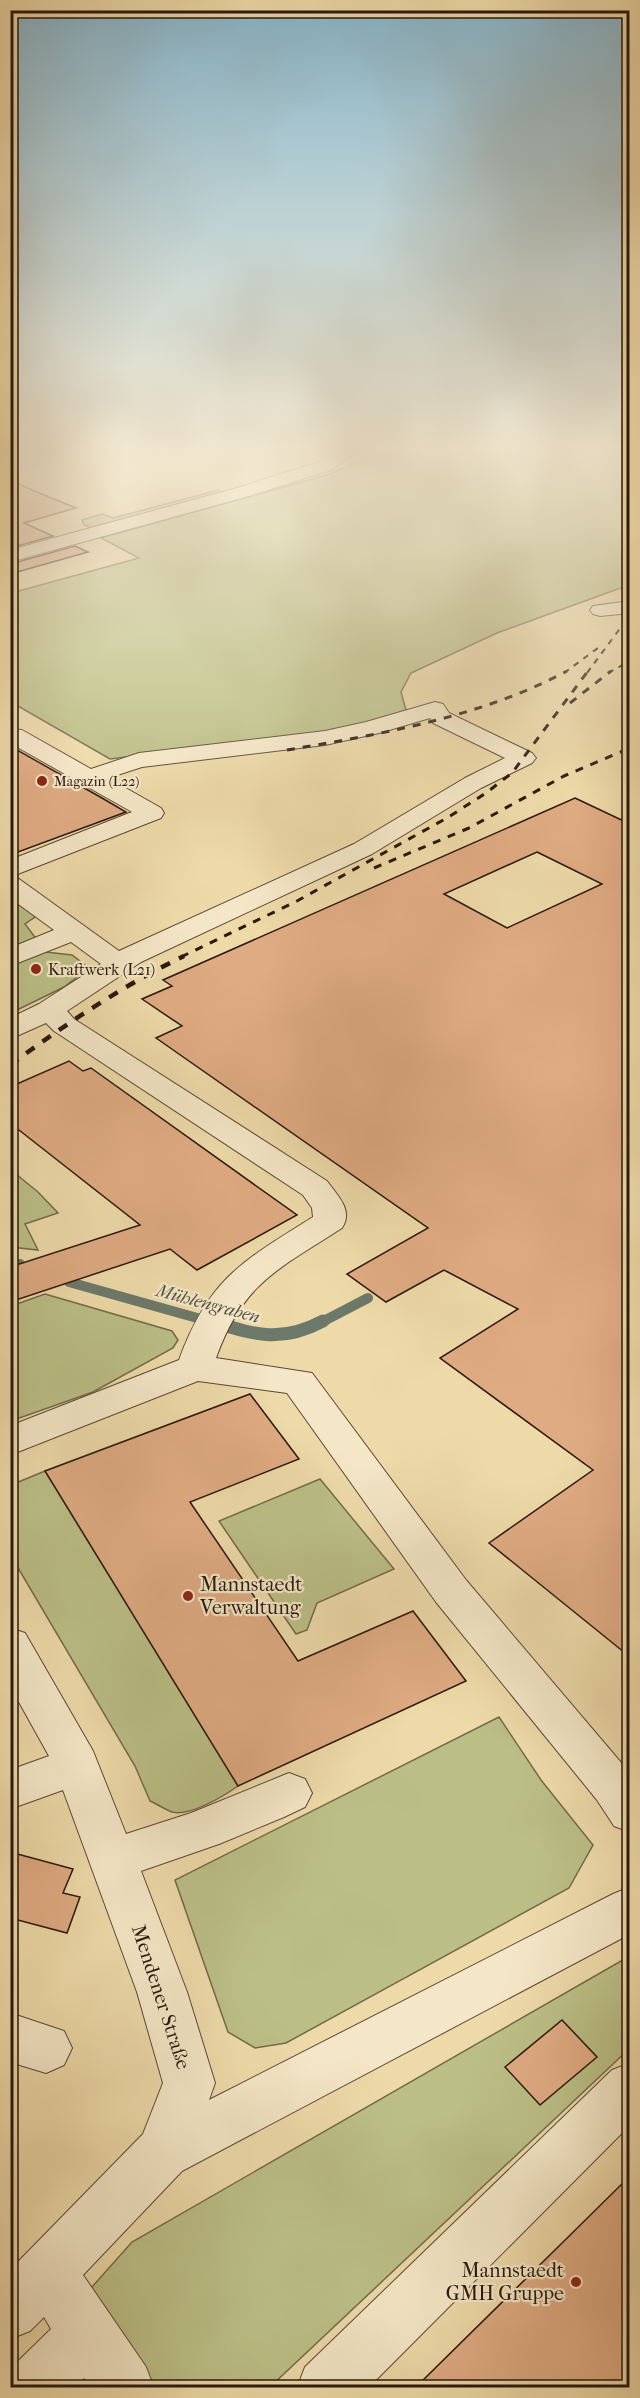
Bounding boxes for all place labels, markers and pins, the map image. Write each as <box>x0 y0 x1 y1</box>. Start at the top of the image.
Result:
place label: Magazin (L22) <box>54 773 139 790</box>
marker: Magazin (L22) <box>35 774 49 788</box>
place label: Kraftwerk (L21) <box>48 960 155 979</box>
marker: Kraftwerk (L21) <box>29 962 43 976</box>
place label: Mannstaedt Verwaltung <box>199 1573 302 1619</box>
marker: Mannstaedt Verwaltung <box>181 1589 195 1603</box>
place label: Mannstaedt GMH Gruppe <box>446 2259 564 2305</box>
marker: Mannstaedt GMH Gruppe <box>569 2275 583 2289</box>

